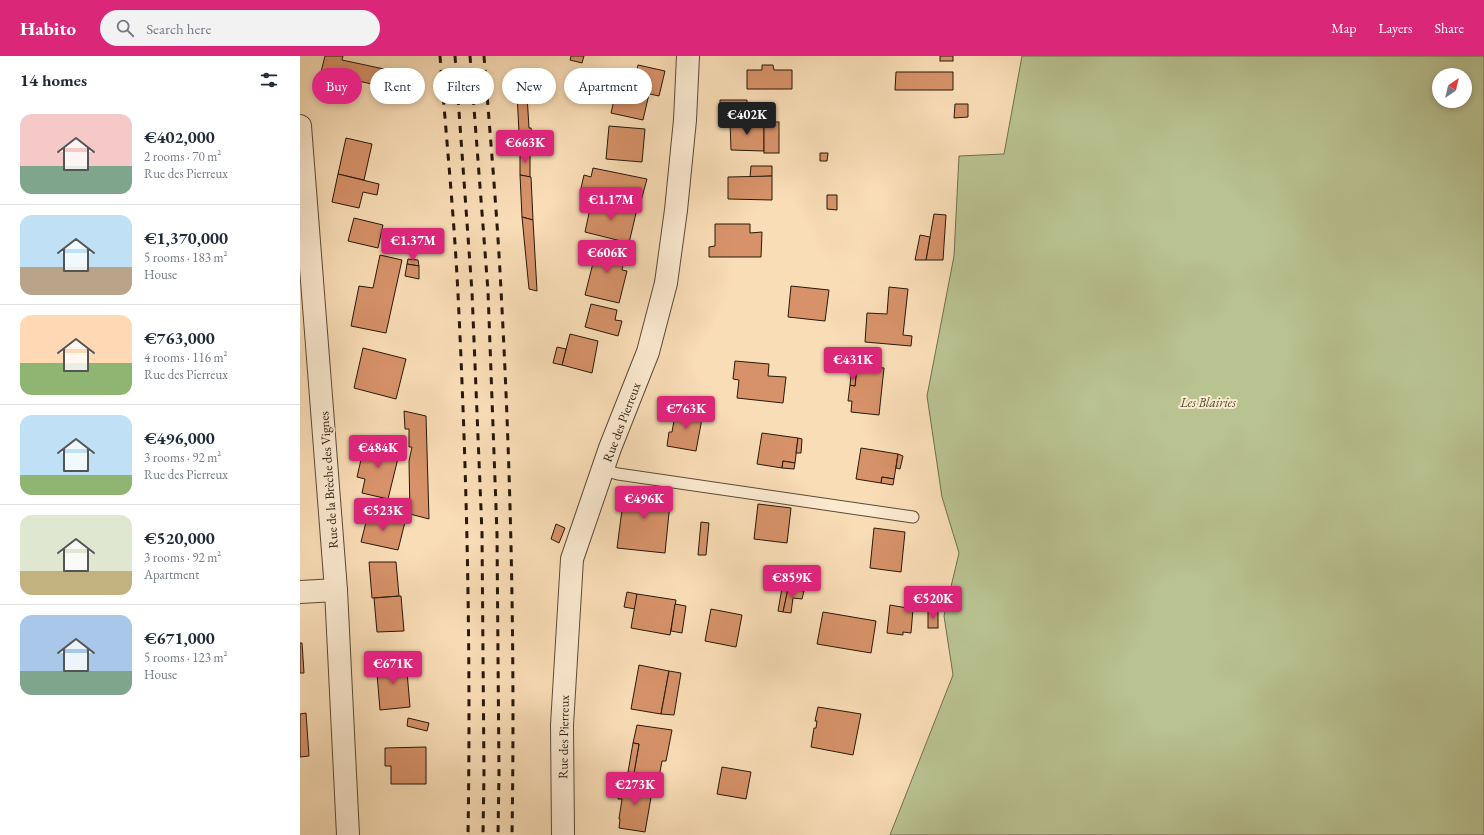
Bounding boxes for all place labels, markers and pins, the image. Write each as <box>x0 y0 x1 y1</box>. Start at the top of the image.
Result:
pin: €402K <box>719 102 775 136</box>
pin: €663K <box>497 130 553 164</box>
pin: €1.17M <box>578 187 644 221</box>
pin: €1.37M <box>380 228 446 262</box>
pin: €606K <box>579 240 635 274</box>
pin: €431K <box>825 347 881 381</box>
pin: €763K <box>658 396 714 430</box>
pin: €484K <box>350 435 406 469</box>
pin: €496K <box>616 486 672 520</box>
pin: €523K <box>355 498 411 532</box>
pin: €859K <box>764 565 820 599</box>
pin: €520K <box>905 586 961 620</box>
pin: €671K <box>365 651 421 685</box>
pin: €273K <box>607 772 663 806</box>

